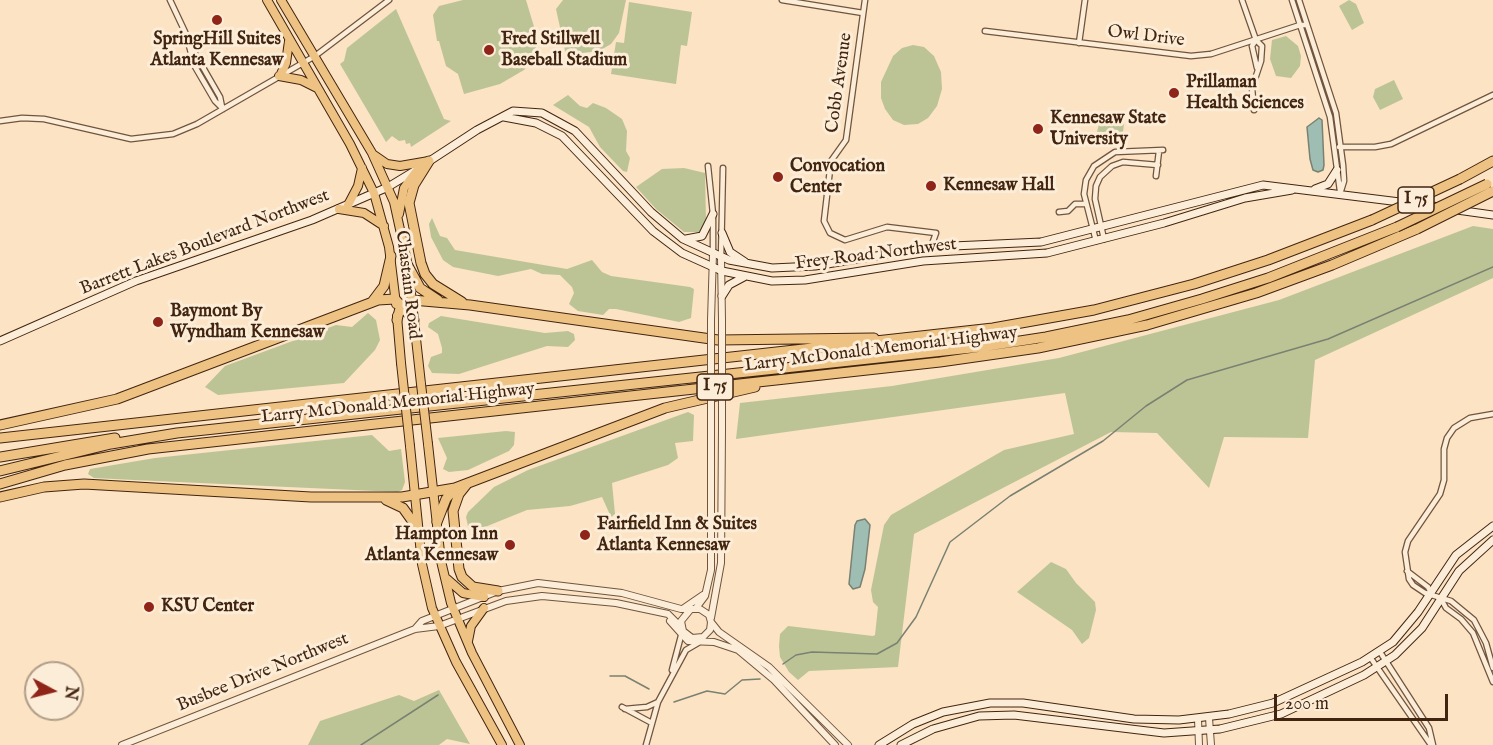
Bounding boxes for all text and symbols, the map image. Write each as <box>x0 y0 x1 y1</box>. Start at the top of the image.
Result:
marker: SpringHill Suites Atlanta Kennesaw <box>210 13 224 27</box>
street label: Owl Drive <box>1106 22 1186 52</box>
place label: SpringHill Suites Atlanta Kennesaw <box>151 29 283 72</box>
place label: Fred Stillwell Baseball Stadium <box>501 29 627 72</box>
street label: Cobb Avenue <box>822 32 858 134</box>
marker: Fred Stillwell Baseball Stadium <box>482 43 496 57</box>
place label: Prillaman Health Sciences <box>1186 72 1304 115</box>
marker: Prillaman Health Sciences <box>1167 86 1181 100</box>
place label: Kennesaw State University <box>1050 108 1166 150</box>
marker: Kennesaw State University <box>1031 122 1045 136</box>
place label: Convocation Center <box>790 156 885 198</box>
marker: Convocation Center <box>771 170 785 184</box>
place label: Kennesaw Hall <box>943 175 1054 197</box>
marker: Kennesaw Hall <box>924 179 938 193</box>
street label: Barrett Lakes Boulevard Northwest <box>77 185 333 301</box>
road number: I 75 <box>1398 187 1434 213</box>
street label: Chastain Road <box>390 229 424 341</box>
street label: Frey Road Northwest <box>794 234 958 276</box>
place label: Baymont By Wyndham Kennesaw <box>170 301 325 344</box>
marker: Baymont By Wyndham Kennesaw <box>151 315 165 329</box>
street label: Larry McDonald Memorial Highway <box>743 323 1019 377</box>
road number: I 75 <box>697 374 733 400</box>
street label: Larry McDonald Memorial Highway <box>260 379 536 429</box>
place label: Fairfield Inn & Suites Atlanta Kennesaw <box>597 514 757 556</box>
place label: Hampton Inn Atlanta Kennesaw <box>365 524 498 566</box>
marker: Fairfield Inn & Suites Atlanta Kennesaw <box>578 528 592 542</box>
marker: Hampton Inn Atlanta Kennesaw <box>503 538 517 552</box>
place label: KSU Center <box>161 596 254 618</box>
marker: KSU Center <box>142 600 156 614</box>
street label: Busbee Drive Northwest <box>174 629 352 717</box>
north arrow <box>24 661 84 721</box>
scale bar <box>1277 682 1451 720</box>
text: N <box>59 685 81 701</box>
text: 200 m <box>1285 693 1329 716</box>

